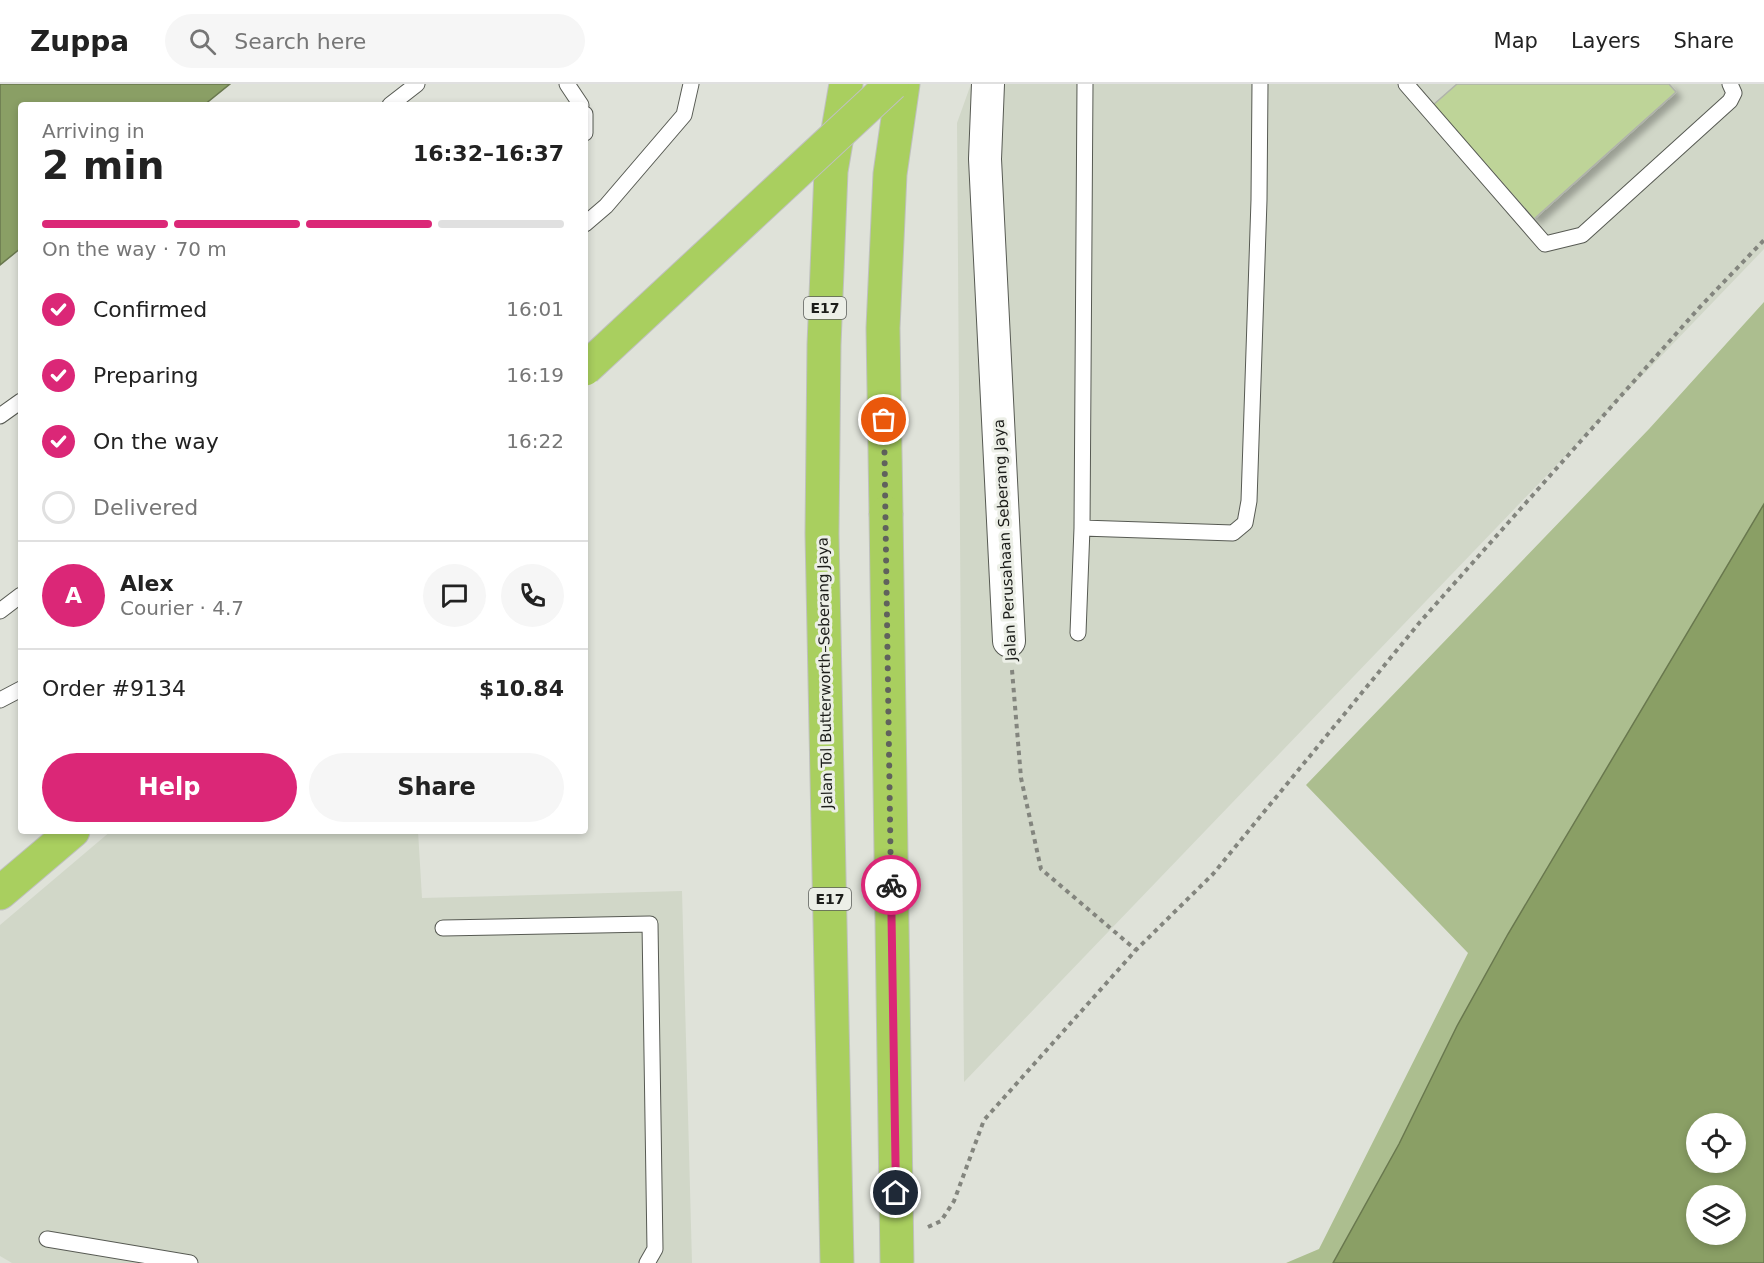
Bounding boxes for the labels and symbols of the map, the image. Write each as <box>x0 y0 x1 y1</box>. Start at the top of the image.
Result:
road number: E17 <box>804 297 846 319</box>
pin <box>858 394 909 445</box>
street label: Jalan Perusahaan Seberang Jaya <box>990 419 1020 662</box>
street label: Jalan Tol Butterworth–Seberang Jaya <box>814 537 836 810</box>
courier <box>861 855 921 915</box>
road number: E17 <box>809 888 851 910</box>
pin <box>870 1167 921 1218</box>

